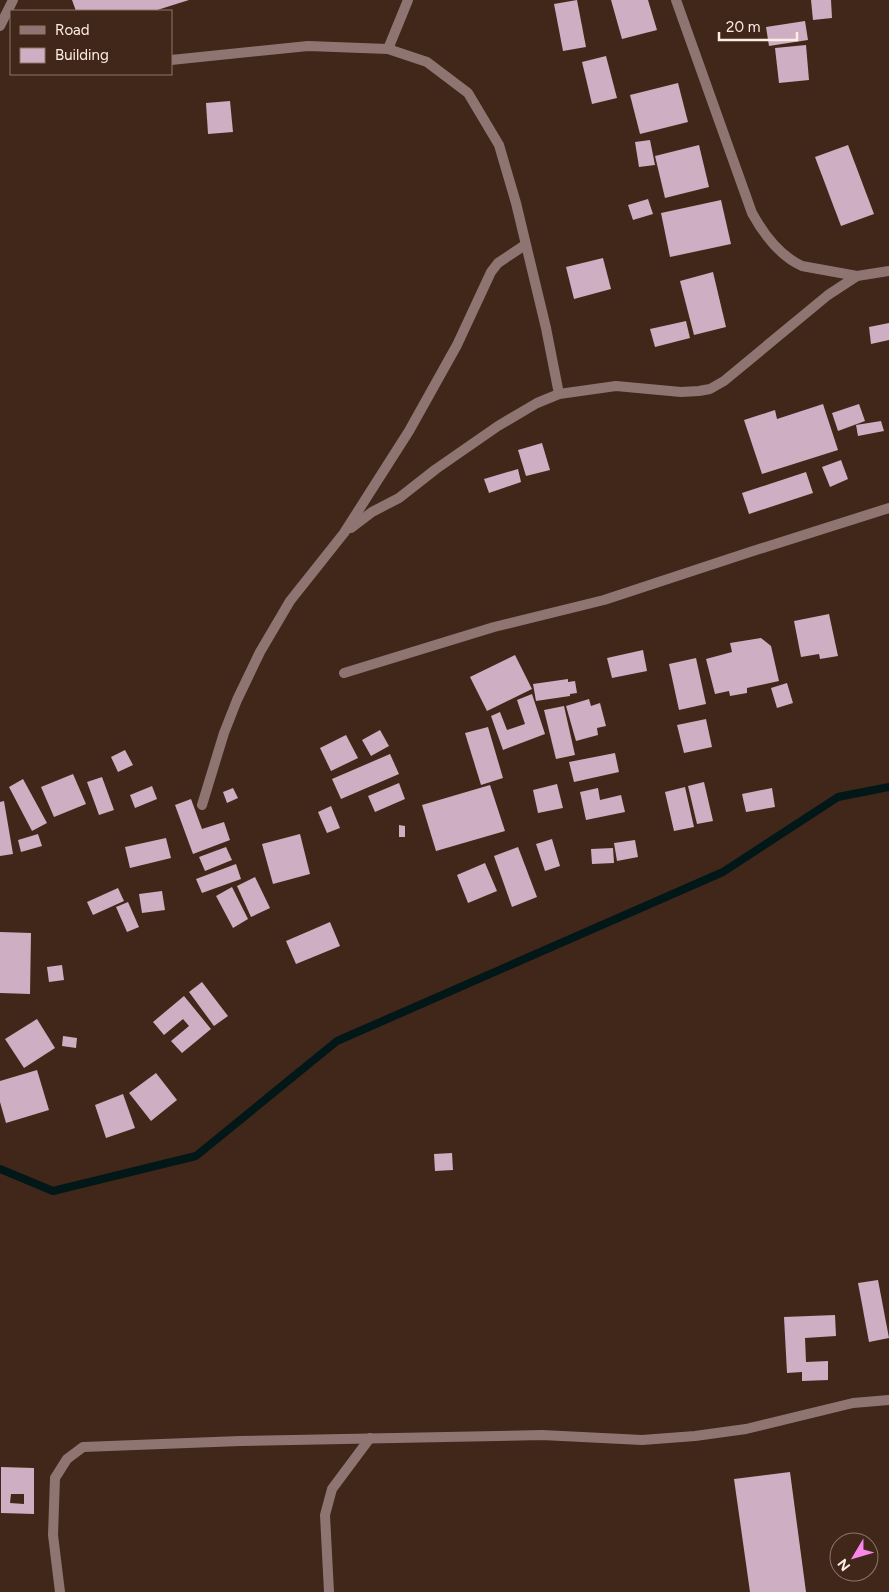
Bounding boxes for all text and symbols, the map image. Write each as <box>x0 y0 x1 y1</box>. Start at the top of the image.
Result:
legend <box>10 10 172 75</box>
scale bar <box>719 10 796 42</box>
text: 20 m <box>726 18 760 36</box>
text: Road <box>55 21 90 39</box>
text: Building <box>55 46 109 64</box>
north arrow <box>829 1532 879 1582</box>
text: N <box>834 1555 854 1574</box>

